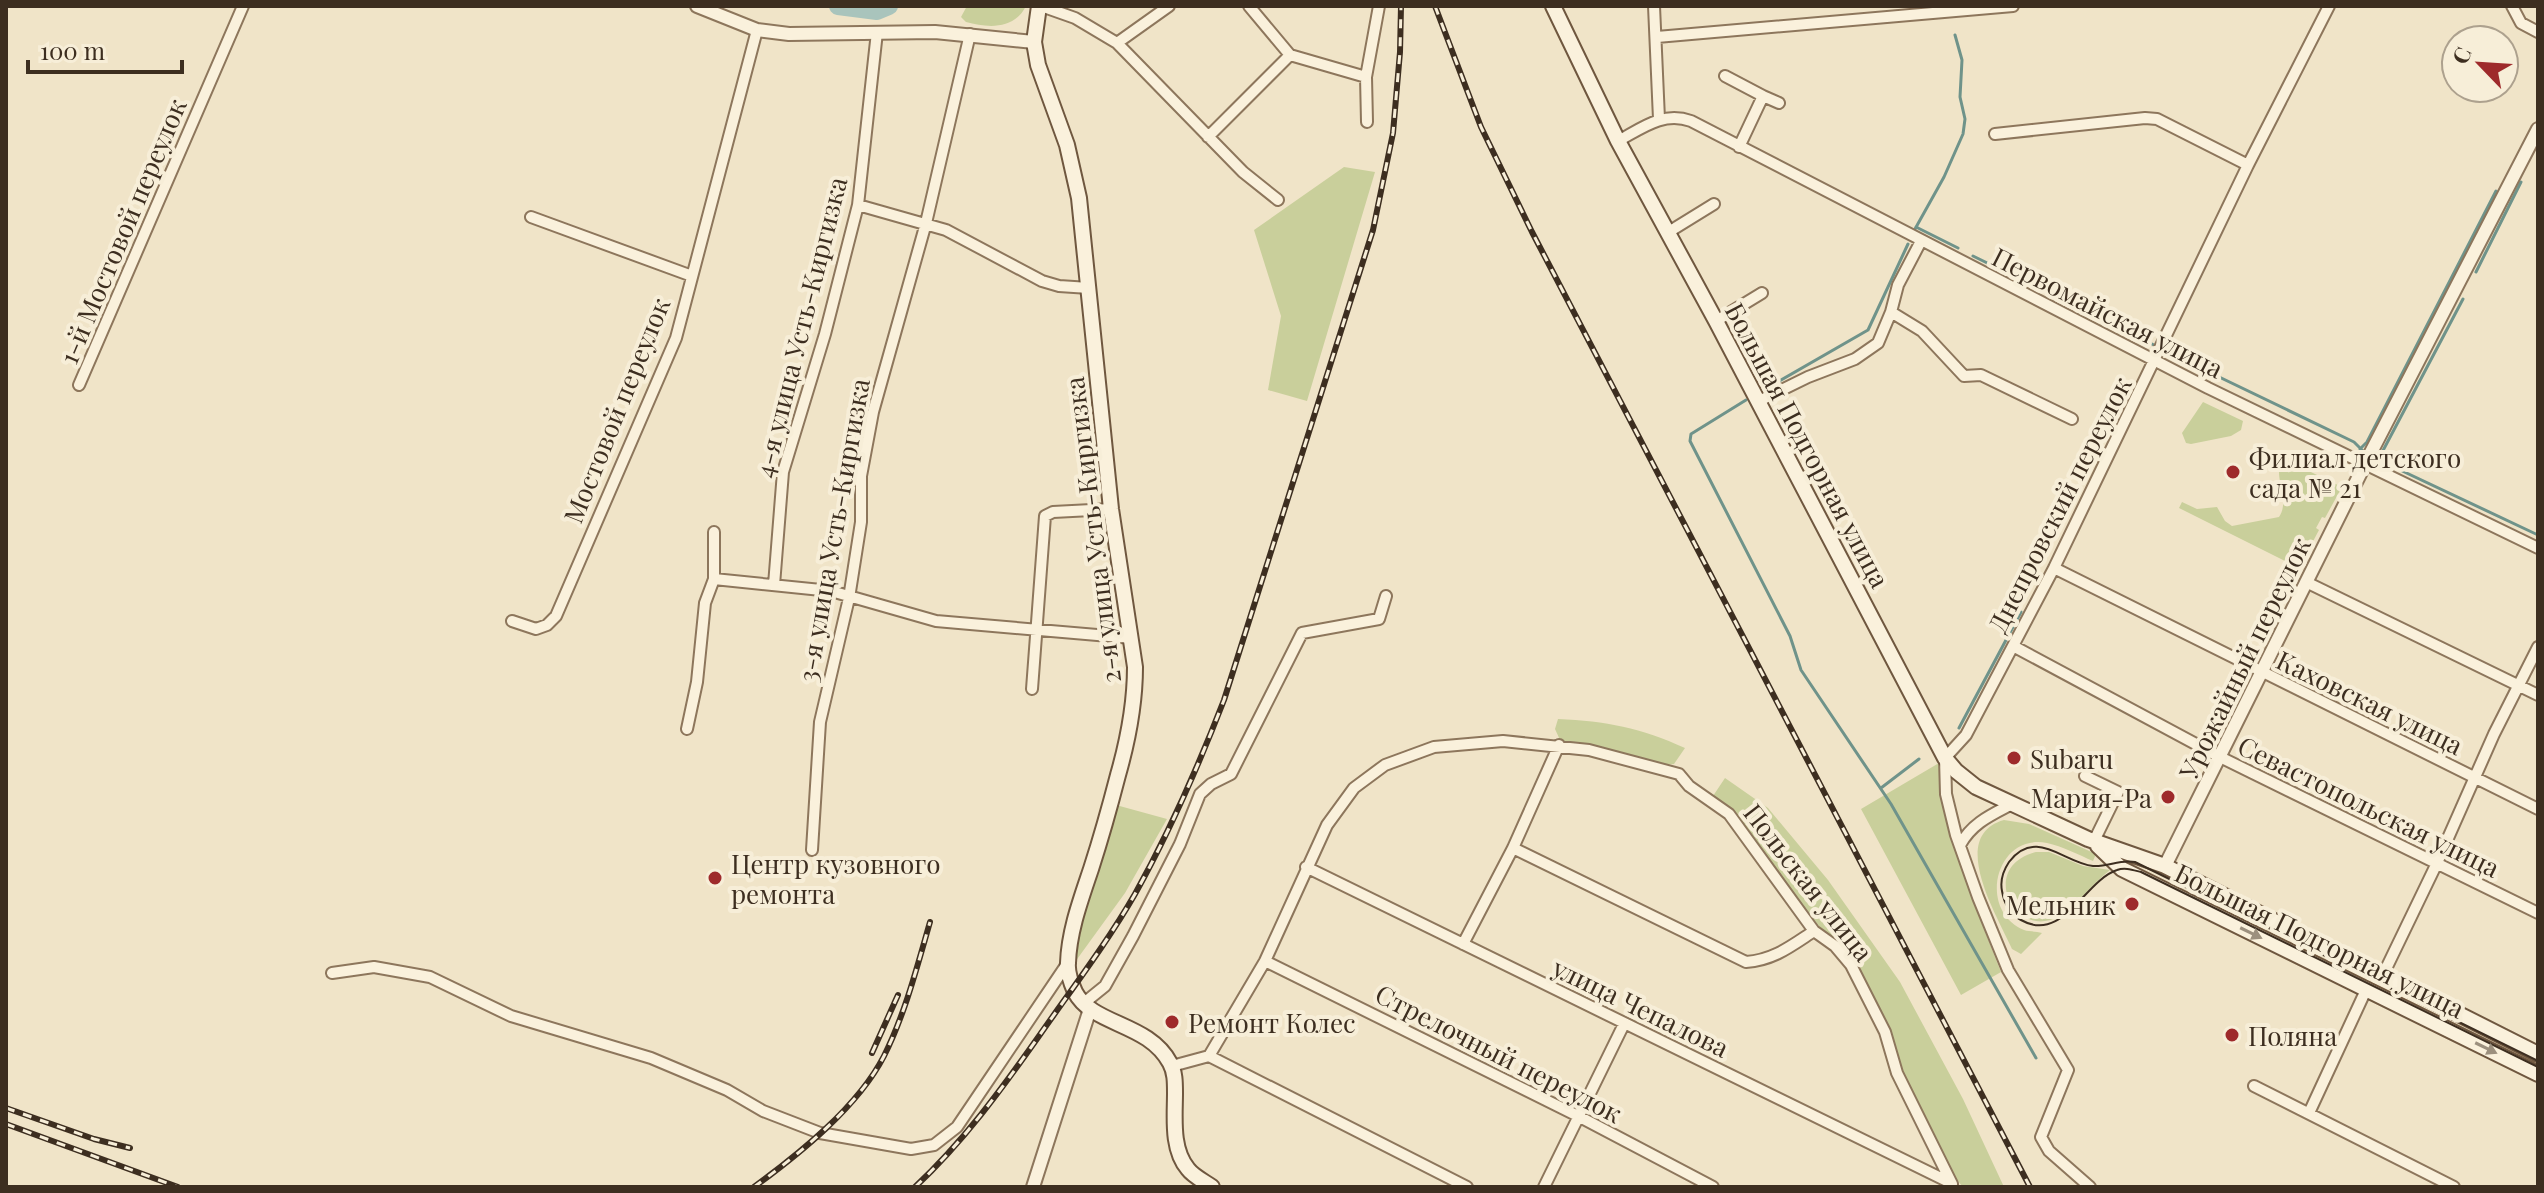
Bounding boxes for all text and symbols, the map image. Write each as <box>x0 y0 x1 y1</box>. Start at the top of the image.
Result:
scale bar <box>28 24 182 74</box>
north arrow <box>2440 24 2520 104</box>
text: 100 m <box>40 34 105 66</box>
text: С <box>2444 42 2478 68</box>
street label: 1-й Мостовой переулок <box>50 93 194 369</box>
street label: 4-я улица Усть-Киргизка <box>746 173 854 481</box>
street label: Первомайская улица <box>1987 239 2229 385</box>
street label: Мостовой переулок <box>555 292 677 528</box>
street label: Большая Подгорная улица <box>1718 296 1898 594</box>
street label: Днепровский переулок <box>1979 370 2139 638</box>
street label: 2-я улица Усть-Киргизка <box>1056 375 1128 685</box>
street label: 3-я улица Усть-Киргизка <box>789 376 877 684</box>
place label: Филиал детского сада № 21 <box>2249 440 2461 505</box>
marker: Филиал детского сада № 21 <box>2224 463 2242 481</box>
street label: Урожайный переулок <box>2170 531 2318 786</box>
street label: Каховская улица <box>2271 642 2469 762</box>
street label: Севастопольская улица <box>2232 727 2506 885</box>
place label: Subaru <box>2030 741 2113 776</box>
marker: Subaru <box>2005 749 2023 767</box>
place label: Мария-Ра <box>2031 780 2152 815</box>
marker: Мария-Ра <box>2159 788 2177 806</box>
street label: Польская улица <box>1736 796 1882 968</box>
place label: Центр кузовного ремонта <box>731 846 941 911</box>
street label: Большая Подгорная улица <box>2169 855 2471 1025</box>
marker: Центр кузовного ремонта <box>706 869 724 887</box>
place label: Мельник <box>2006 887 2116 922</box>
marker: Мельник <box>2123 895 2141 913</box>
one-way arrow <box>2240 926 2263 940</box>
street label: улица Чепалова <box>1546 949 1735 1065</box>
street label: Стрелочный переулок <box>1370 976 1628 1130</box>
place label: Ремонт Колес <box>1188 1005 1356 1040</box>
marker: Ремонт Колес <box>1163 1013 1181 1031</box>
place label: Поляна <box>2248 1018 2337 1053</box>
marker: Поляна <box>2223 1026 2241 1044</box>
one-way arrow <box>2475 1042 2498 1055</box>

